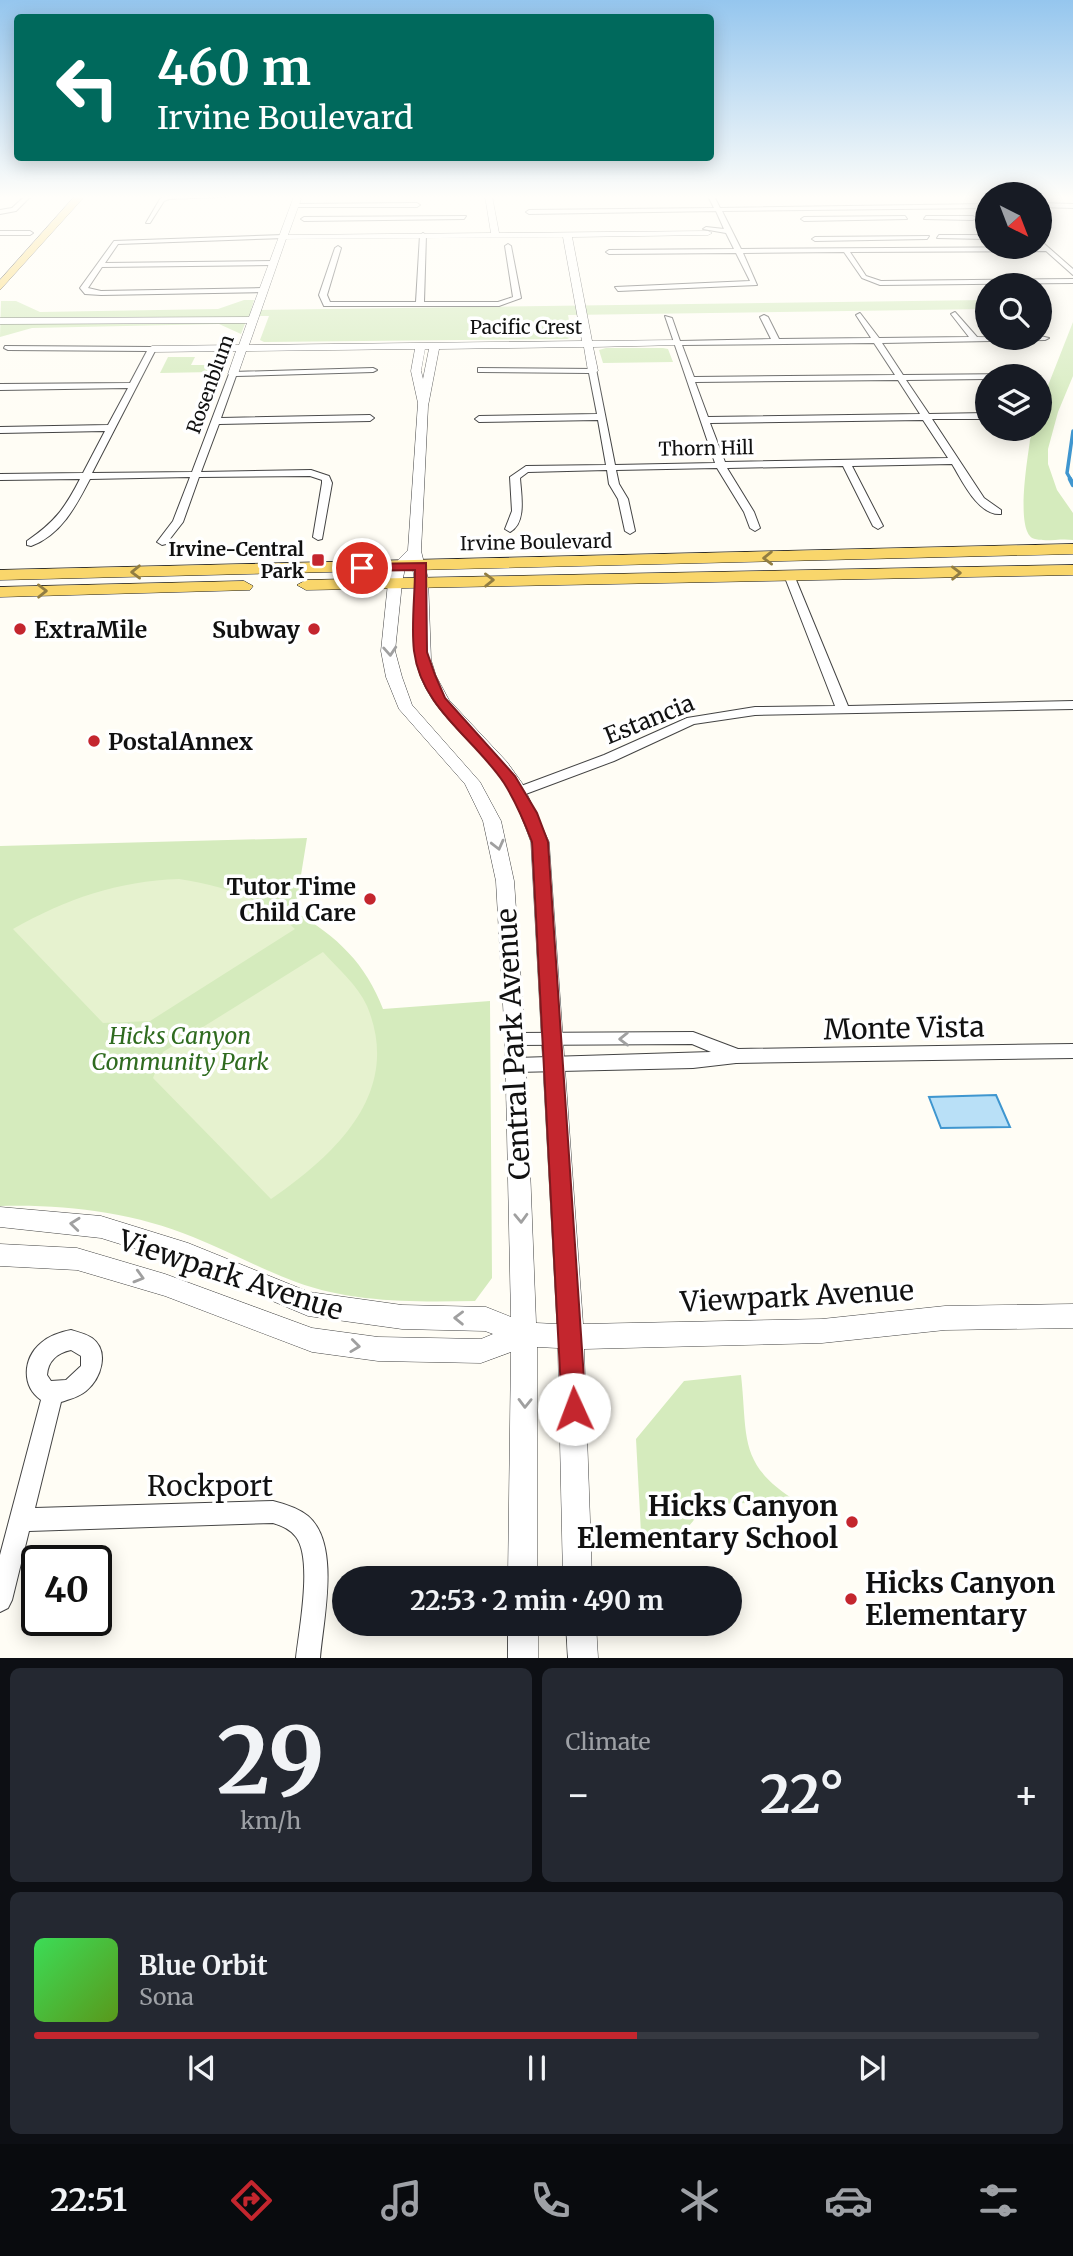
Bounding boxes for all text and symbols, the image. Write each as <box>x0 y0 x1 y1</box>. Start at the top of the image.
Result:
text: 460 m <box>157 37 311 98</box>
icon: left <box>42 42 133 133</box>
text: Irvine Boulevard <box>157 98 413 138</box>
north arrow <box>975 182 1052 259</box>
map controls <box>975 182 1052 441</box>
button: search <box>975 273 1052 350</box>
street label: Pacific Crest <box>470 315 583 339</box>
street label: Rosenblum <box>181 331 239 437</box>
button: layers <box>975 364 1052 441</box>
street label: Thorn Hill <box>658 435 754 461</box>
street label: Irvine Boulevard <box>460 529 612 555</box>
place label: Irvine-Central Park <box>169 537 305 583</box>
pin <box>332 538 392 598</box>
icon: arrive <box>343 549 381 587</box>
one-way arrow <box>763 550 773 566</box>
marker: Irvine-Central Park <box>310 552 326 568</box>
one-way arrow <box>130 565 141 580</box>
one-way arrow <box>950 565 961 580</box>
one-way arrow <box>484 573 495 588</box>
one-way arrow <box>37 583 47 599</box>
place label: ExtraMile <box>34 615 147 644</box>
place label: Subway <box>212 615 300 644</box>
marker: ExtraMile <box>12 621 28 637</box>
marker: Subway <box>306 621 322 637</box>
one-way arrow <box>383 646 398 657</box>
street label: Estancia <box>600 688 698 750</box>
place label: PostalAnnex <box>108 727 253 756</box>
marker: PostalAnnex <box>86 733 102 749</box>
one-way arrow <box>490 839 504 851</box>
place label: Tutor Time Child Care <box>227 872 356 927</box>
marker: Tutor Time Child Care <box>362 891 378 907</box>
street label: Central Park Avenue <box>488 907 538 1181</box>
street label: Monte Vista <box>823 1009 985 1047</box>
park label: Hicks Canyon Community Park <box>91 1021 269 1076</box>
one-way arrow <box>619 1031 629 1047</box>
one-way arrow <box>513 1213 528 1224</box>
one-way arrow <box>70 1217 81 1232</box>
street label: Viewpark Avenue <box>113 1221 348 1328</box>
one-way arrow <box>133 1269 145 1283</box>
street label: Viewpark Avenue <box>678 1272 915 1320</box>
one-way arrow <box>453 1311 464 1326</box>
one-way arrow <box>349 1338 361 1353</box>
position arrow <box>537 1372 611 1446</box>
one-way arrow <box>517 1398 533 1409</box>
street label: Rockport <box>147 1468 273 1504</box>
place label: Hicks Canyon Elementary School <box>577 1488 838 1556</box>
marker: Hicks Canyon Elementary School <box>844 1514 860 1530</box>
speed limit sign: 40 <box>21 1545 112 1636</box>
place label: Hicks Canyon Elementary <box>865 1565 1055 1633</box>
text: 22:53 · 2 min · 490 m <box>410 1584 664 1617</box>
marker: Hicks Canyon Elementary <box>843 1591 859 1607</box>
text: 29 <box>217 1703 325 1818</box>
text: Climate <box>566 1727 651 1756</box>
text: 22° <box>760 1762 844 1827</box>
text: − <box>566 1771 591 1818</box>
text: + <box>1014 1771 1039 1818</box>
text: km/h <box>240 1806 301 1835</box>
text: Blue Orbit <box>139 1949 268 1982</box>
text: Sona <box>139 1982 194 2011</box>
icon: previous <box>183 2049 221 2087</box>
icon: pause <box>518 2049 556 2087</box>
icon: next <box>853 2049 891 2087</box>
icon: directions <box>227 2176 276 2225</box>
icon: music <box>377 2176 426 2225</box>
icon: phone <box>526 2176 575 2225</box>
icon: climate <box>675 2176 724 2225</box>
icon: car <box>824 2176 873 2225</box>
icon: filters <box>974 2176 1023 2225</box>
text: 22:51 <box>50 2180 127 2220</box>

